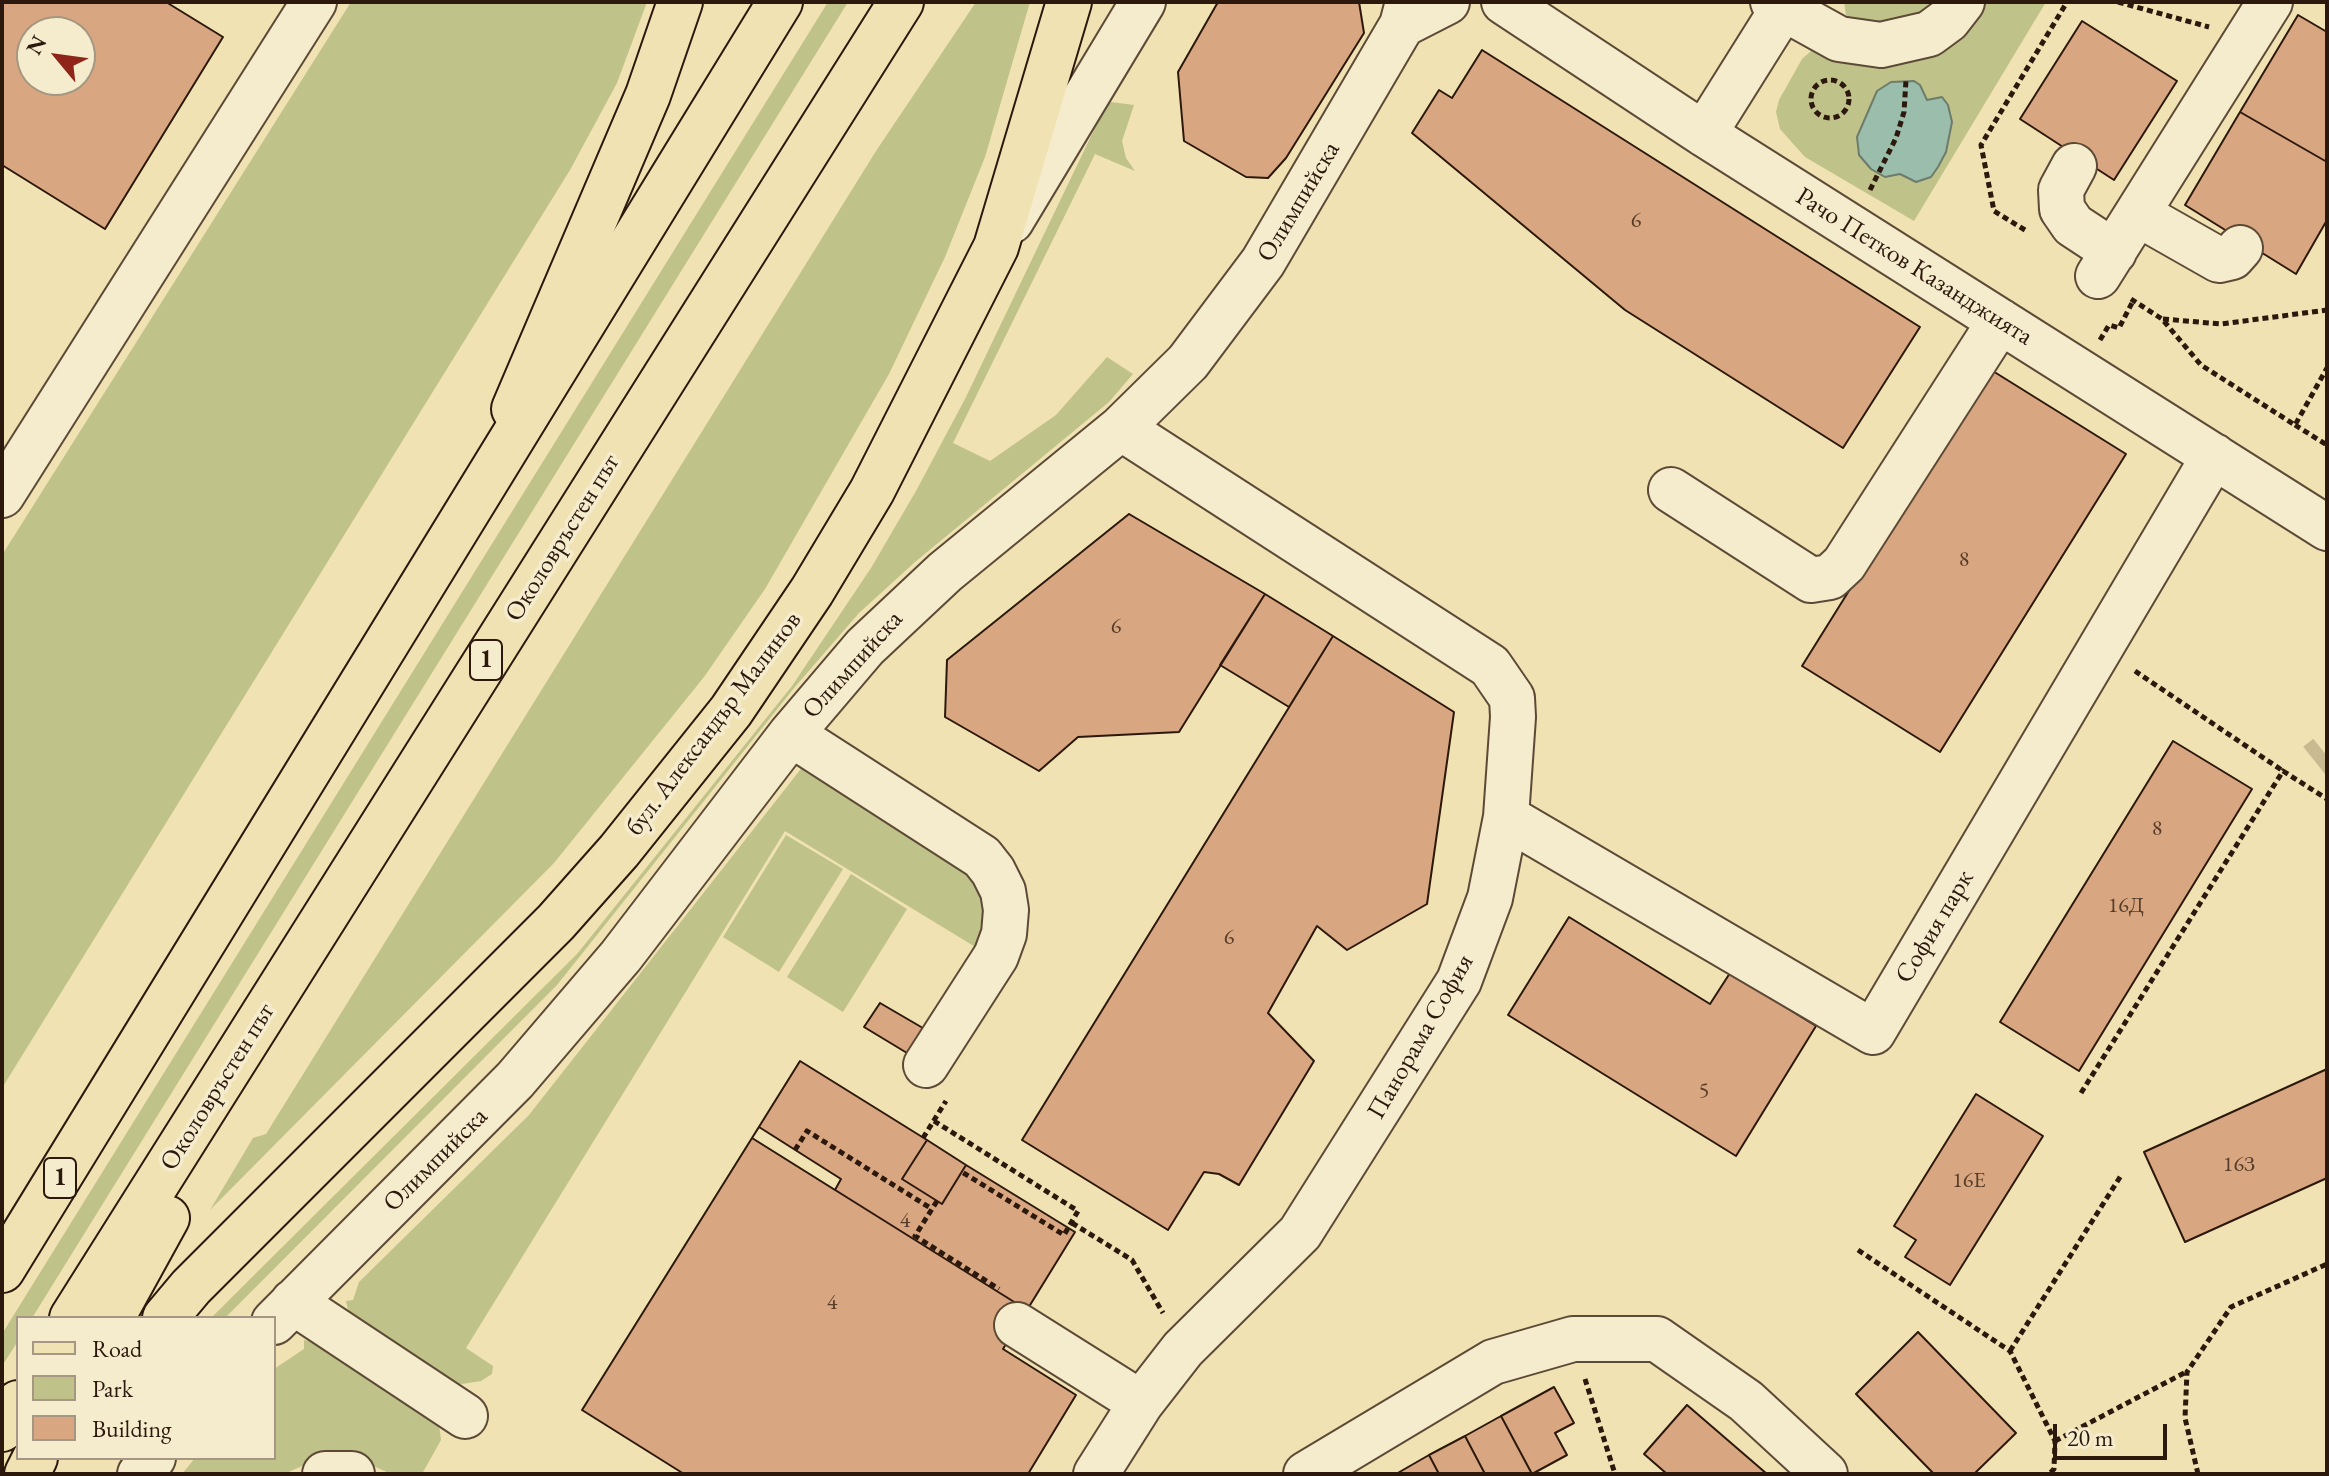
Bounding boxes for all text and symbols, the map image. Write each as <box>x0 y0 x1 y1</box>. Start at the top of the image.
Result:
north arrow <box>16 16 96 96</box>
text: N <box>19 30 53 60</box>
street label: Олимпийска <box>1251 136 1347 268</box>
street label: Рачо Петков Казанджията <box>1790 181 2038 353</box>
house number: 6 <box>1631 208 1641 234</box>
street label: Околовръстен път <box>499 449 627 627</box>
house number: 8 <box>1959 547 1969 573</box>
street label: Олимпийска <box>796 604 910 726</box>
street label: бул. Александър Малинов <box>620 606 808 842</box>
house number: 6 <box>1111 614 1121 640</box>
road number: 1 <box>470 640 502 680</box>
house number: 8 <box>2152 816 2162 842</box>
street label: София парк <box>1889 865 1981 989</box>
house number: 16Д <box>2108 893 2144 919</box>
house number: 6 <box>1224 925 1234 951</box>
street label: Панорама София <box>1361 949 1481 1125</box>
street label: Околовръстен път <box>154 998 282 1176</box>
house number: 5 <box>1699 1078 1709 1104</box>
street label: Олимпийска <box>377 1101 495 1219</box>
house number: 16З <box>2223 1152 2255 1178</box>
road number: 1 <box>44 1158 76 1198</box>
house number: 16Е <box>1952 1168 1986 1194</box>
house number: 4 <box>900 1208 910 1234</box>
house number: 4 <box>827 1290 837 1316</box>
legend <box>16 1316 276 1460</box>
text: Road <box>92 1333 142 1364</box>
text: Park <box>92 1373 133 1404</box>
scale bar <box>2057 1408 2171 1458</box>
text: Building <box>92 1413 172 1444</box>
text: 20 m <box>2067 1422 2114 1453</box>

